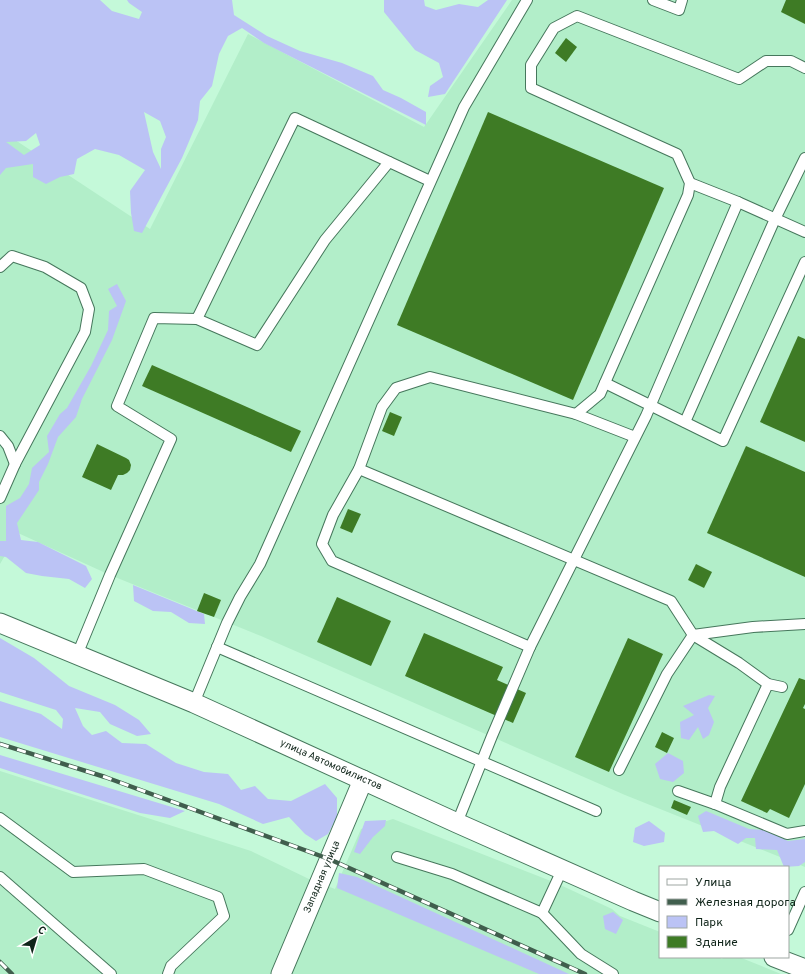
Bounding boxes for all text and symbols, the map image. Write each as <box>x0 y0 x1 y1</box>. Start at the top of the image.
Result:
street label: улица Автомобилистов <box>278 737 384 793</box>
street label: Западная улица <box>301 839 343 915</box>
legend <box>659 866 789 958</box>
text: Улица <box>695 875 731 891</box>
text: Железная дорога <box>695 895 796 911</box>
text: Парк <box>695 915 723 931</box>
north arrow <box>16 918 56 958</box>
text: С <box>34 923 49 939</box>
text: Здание <box>695 935 738 951</box>

